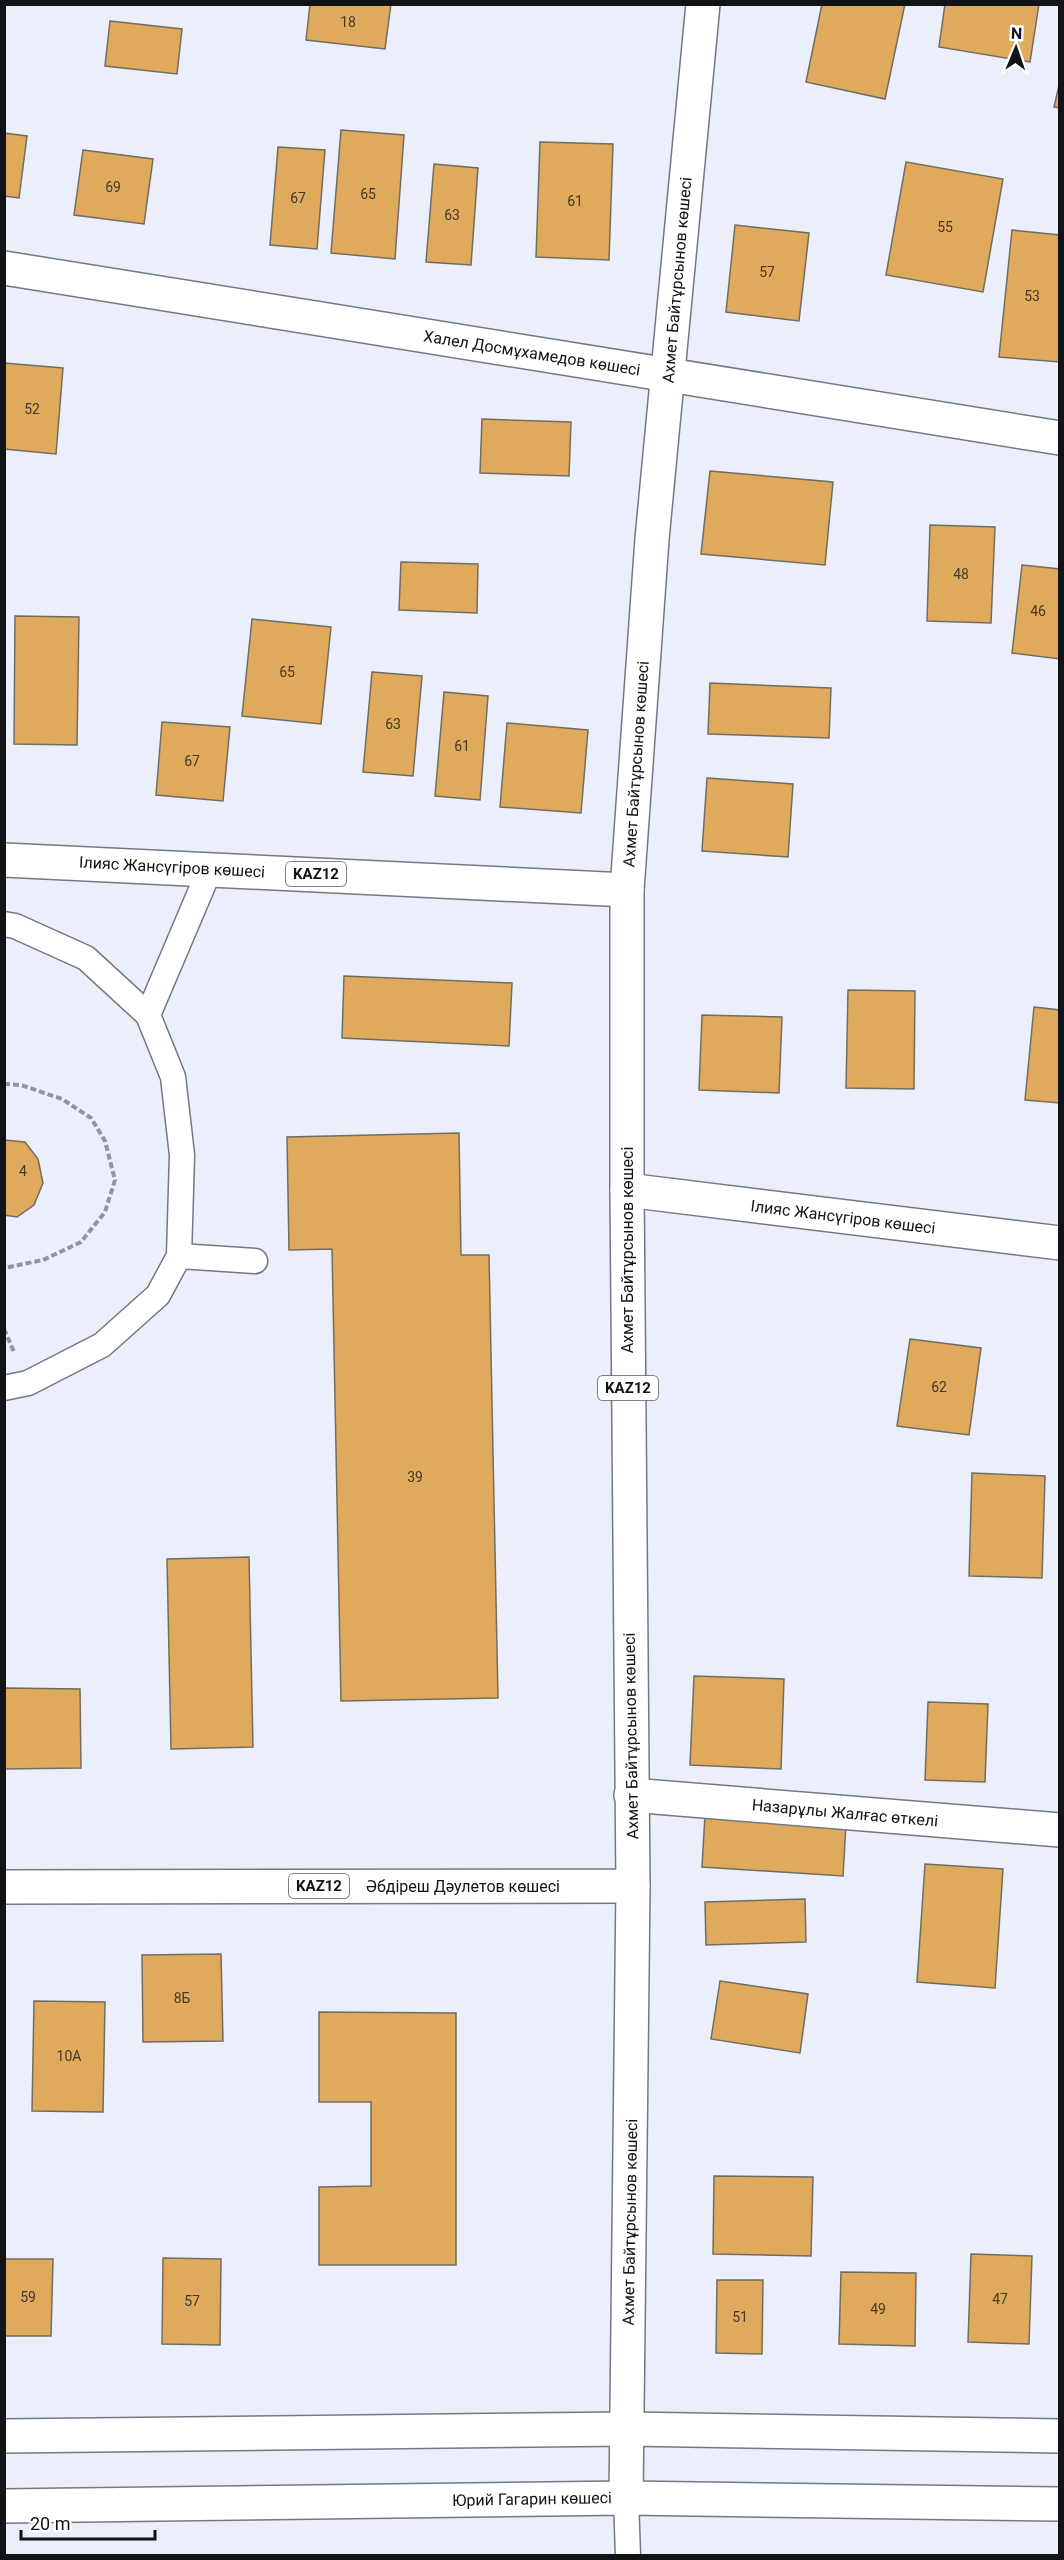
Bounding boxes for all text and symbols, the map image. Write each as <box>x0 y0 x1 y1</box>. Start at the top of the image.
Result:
house number: 18 <box>340 14 356 30</box>
north arrow <box>986 18 1046 78</box>
text: N <box>1011 24 1022 43</box>
street label: Ахмет Байтұрсынов көшесі <box>659 176 695 384</box>
house number: 69 <box>105 179 121 195</box>
house number: 65 <box>360 186 376 202</box>
house number: 67 <box>290 190 306 206</box>
house number: 61 <box>567 193 583 209</box>
house number: 63 <box>444 207 460 223</box>
house number: 55 <box>937 219 953 235</box>
house number: 57 <box>759 264 775 280</box>
house number: 53 <box>1024 288 1040 304</box>
street label: Халел Досмұхамедов көшесі <box>422 326 642 380</box>
house number: 52 <box>24 401 40 417</box>
house number: 48 <box>953 566 969 582</box>
house number: 46 <box>1030 603 1046 619</box>
street label: Ахмет Байтұрсынов көшесі <box>619 660 653 868</box>
house number: 65 <box>279 664 295 680</box>
house number: 63 <box>385 716 401 732</box>
house number: 61 <box>454 738 470 754</box>
house number: 67 <box>184 753 200 769</box>
street label: Ілияс Жансүгіров көшесі <box>79 853 265 881</box>
road number: KAZ12 <box>286 862 346 886</box>
street label: Ахмет Байтұрсынов көшесі <box>618 1147 637 1353</box>
house number: 4 <box>19 1163 27 1179</box>
street label: Ілияс Жансүгіров көшесі <box>749 1196 937 1238</box>
road number: KAZ12 <box>598 1376 658 1400</box>
house number: 62 <box>931 1379 947 1395</box>
house number: 39 <box>407 1469 423 1485</box>
street label: Ахмет Байтұрсынов көшесі <box>620 1633 642 1839</box>
street label: Назарұлы Жалғас өткелі <box>751 1795 939 1831</box>
road number: KAZ12 <box>289 1874 349 1898</box>
street label: Әбдіреш Дәулетов көшесі <box>366 1877 560 1896</box>
house number: 8Б <box>174 1990 191 2006</box>
house number: 10А <box>57 2048 81 2064</box>
street label: Ахмет Байтұрсынов көшесі <box>619 2119 641 2325</box>
house number: 59 <box>20 2289 36 2305</box>
house number: 47 <box>992 2291 1008 2307</box>
house number: 57 <box>184 2293 200 2309</box>
house number: 49 <box>870 2301 886 2317</box>
house number: 51 <box>732 2309 748 2325</box>
street label: Юрий Гагарин көшесі <box>452 2488 612 2510</box>
scale bar <box>21 2503 154 2541</box>
text: 20 m <box>30 2513 70 2534</box>

